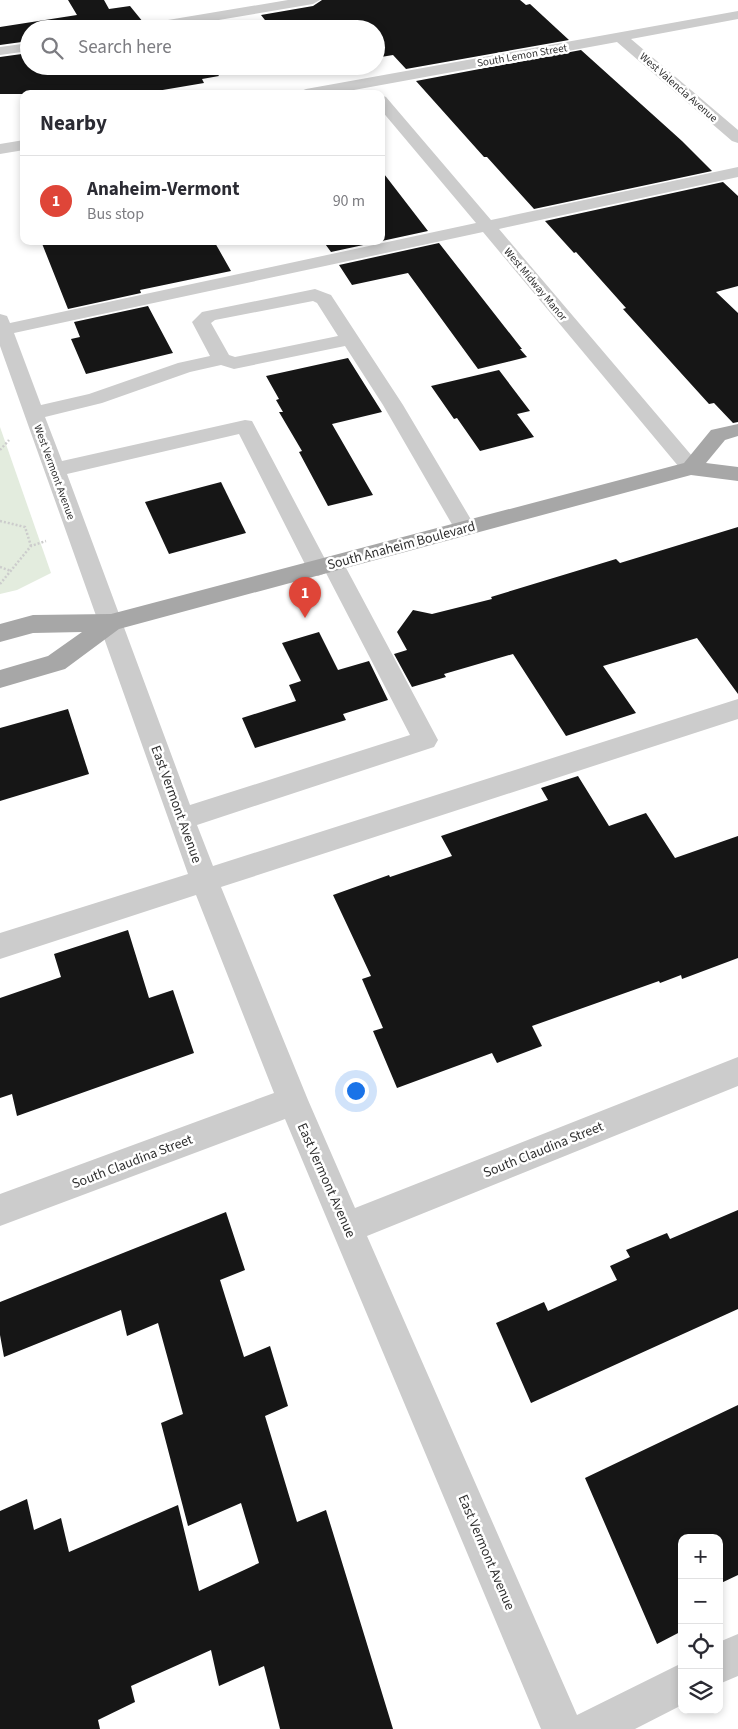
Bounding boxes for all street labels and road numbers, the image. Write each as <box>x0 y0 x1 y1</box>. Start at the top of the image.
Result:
street label: South Lemon Street <box>476 40 569 71</box>
street label: West Valencia Avenue <box>636 49 721 126</box>
street label: West Midway Manor <box>501 245 571 324</box>
street label: West Vermont Avenue <box>30 423 79 522</box>
street label: South Anaheim Boulevard <box>325 517 477 575</box>
street label: East Vermont Avenue <box>145 743 207 866</box>
street label: South Claudina Street <box>480 1117 607 1183</box>
street label: East Vermont Avenue <box>292 1120 360 1241</box>
street label: South Claudina Street <box>69 1130 196 1194</box>
street label: East Vermont Avenue <box>453 1491 520 1613</box>

